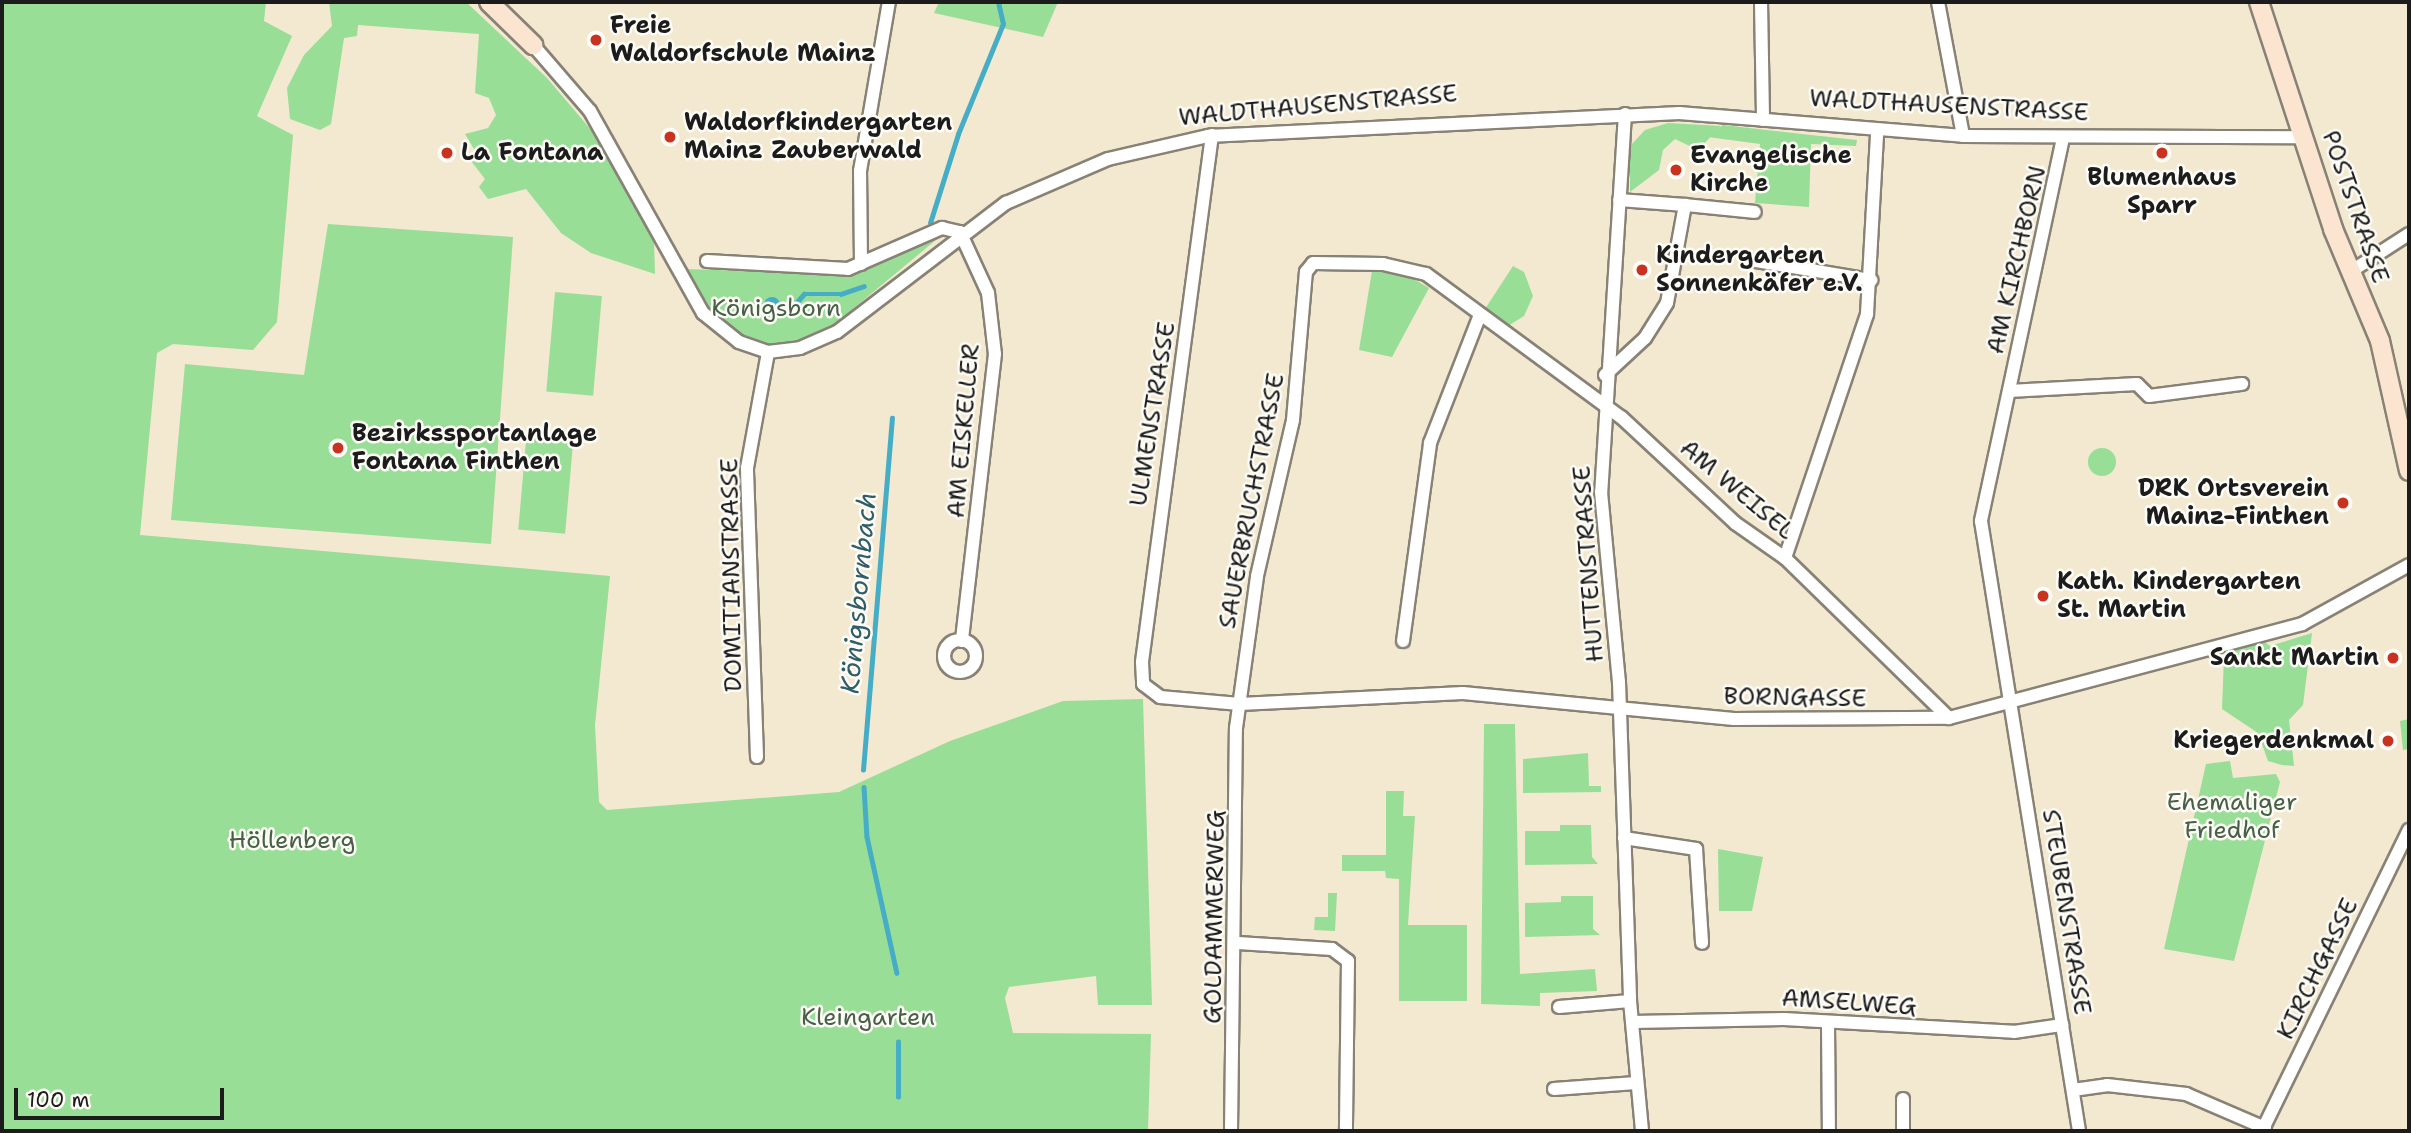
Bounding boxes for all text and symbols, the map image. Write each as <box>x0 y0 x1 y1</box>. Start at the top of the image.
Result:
place label: Freie Waldorfschule Mainz <box>610 12 876 68</box>
marker: Freie Waldorfschule Mainz <box>588 32 604 48</box>
street label: WALDTHAUSENSTRASSE <box>1177 79 1459 133</box>
street label: WALDTHAUSENSTRASSE <box>1809 84 2089 128</box>
place label: Waldorfkindergarten Mainz Zauberwald <box>684 109 952 165</box>
street label: POSTSTRASSE <box>2315 127 2395 287</box>
marker: Waldorfkindergarten Mainz Zauberwald <box>662 129 678 145</box>
place label: La Fontana <box>461 139 603 167</box>
place label: Evangelische Kirche <box>1690 142 1852 198</box>
marker: La Fontana <box>439 145 455 161</box>
marker: Blumenhaus Sparr <box>2154 145 2170 161</box>
marker: Evangelische Kirche <box>1668 162 1684 178</box>
street label: AM KIRCHBORN <box>1981 163 2053 357</box>
place label: Blumenhaus Sparr <box>2087 164 2237 220</box>
place label: Kindergarten Sonnenkäfer e.V. <box>1656 242 1863 298</box>
marker: Kindergarten Sonnenkäfer e.V. <box>1634 262 1650 278</box>
park label: Königsborn <box>711 295 841 323</box>
street label: ULMENSTRASSE <box>1124 320 1182 508</box>
street label: AM EISKELLER <box>942 343 986 519</box>
street label: SAUERBRUCHSTRASSE <box>1213 371 1291 631</box>
place label: Bezirkssportanlage Fontana Finthen <box>352 420 597 476</box>
street label: AM WEISEL <box>1674 434 1800 546</box>
marker: Bezirkssportanlage Fontana Finthen <box>330 440 346 456</box>
street label: DOMITIANSTRASSE <box>716 458 748 692</box>
street label: HUTTENSTRASSE <box>1568 465 1610 663</box>
place label: DRK Ortsverein Mainz-Finthen <box>2138 475 2329 531</box>
water label: Königsbornbach <box>834 491 882 695</box>
marker: DRK Ortsverein Mainz-Finthen <box>2335 495 2351 511</box>
place label: Kath. Kindergarten St. Martin <box>2057 568 2301 624</box>
marker: Kath. Kindergarten St. Martin <box>2035 588 2051 604</box>
place label: Sankt Martin <box>2210 644 2379 672</box>
marker: Sankt Martin <box>2385 650 2401 666</box>
street label: BORNGASSE <box>1723 682 1867 714</box>
place label: Kriegerdenkmal <box>2173 727 2374 755</box>
marker: Kriegerdenkmal <box>2380 733 2396 749</box>
park label: Ehemaliger Friedhof <box>2167 789 2297 845</box>
street label: STEUBENSTRASSE <box>2036 807 2096 1017</box>
street label: GOLDAMMERWEG <box>1199 810 1231 1024</box>
park label: Höllenberg <box>229 827 355 855</box>
street label: KIRCHGASSE <box>2271 894 2365 1044</box>
street label: AMSELWEG <box>1781 984 1917 1022</box>
park label: Kleingarten <box>801 1004 935 1032</box>
scale bar <box>18 1074 228 1118</box>
text: 100 m <box>27 1086 90 1114</box>

